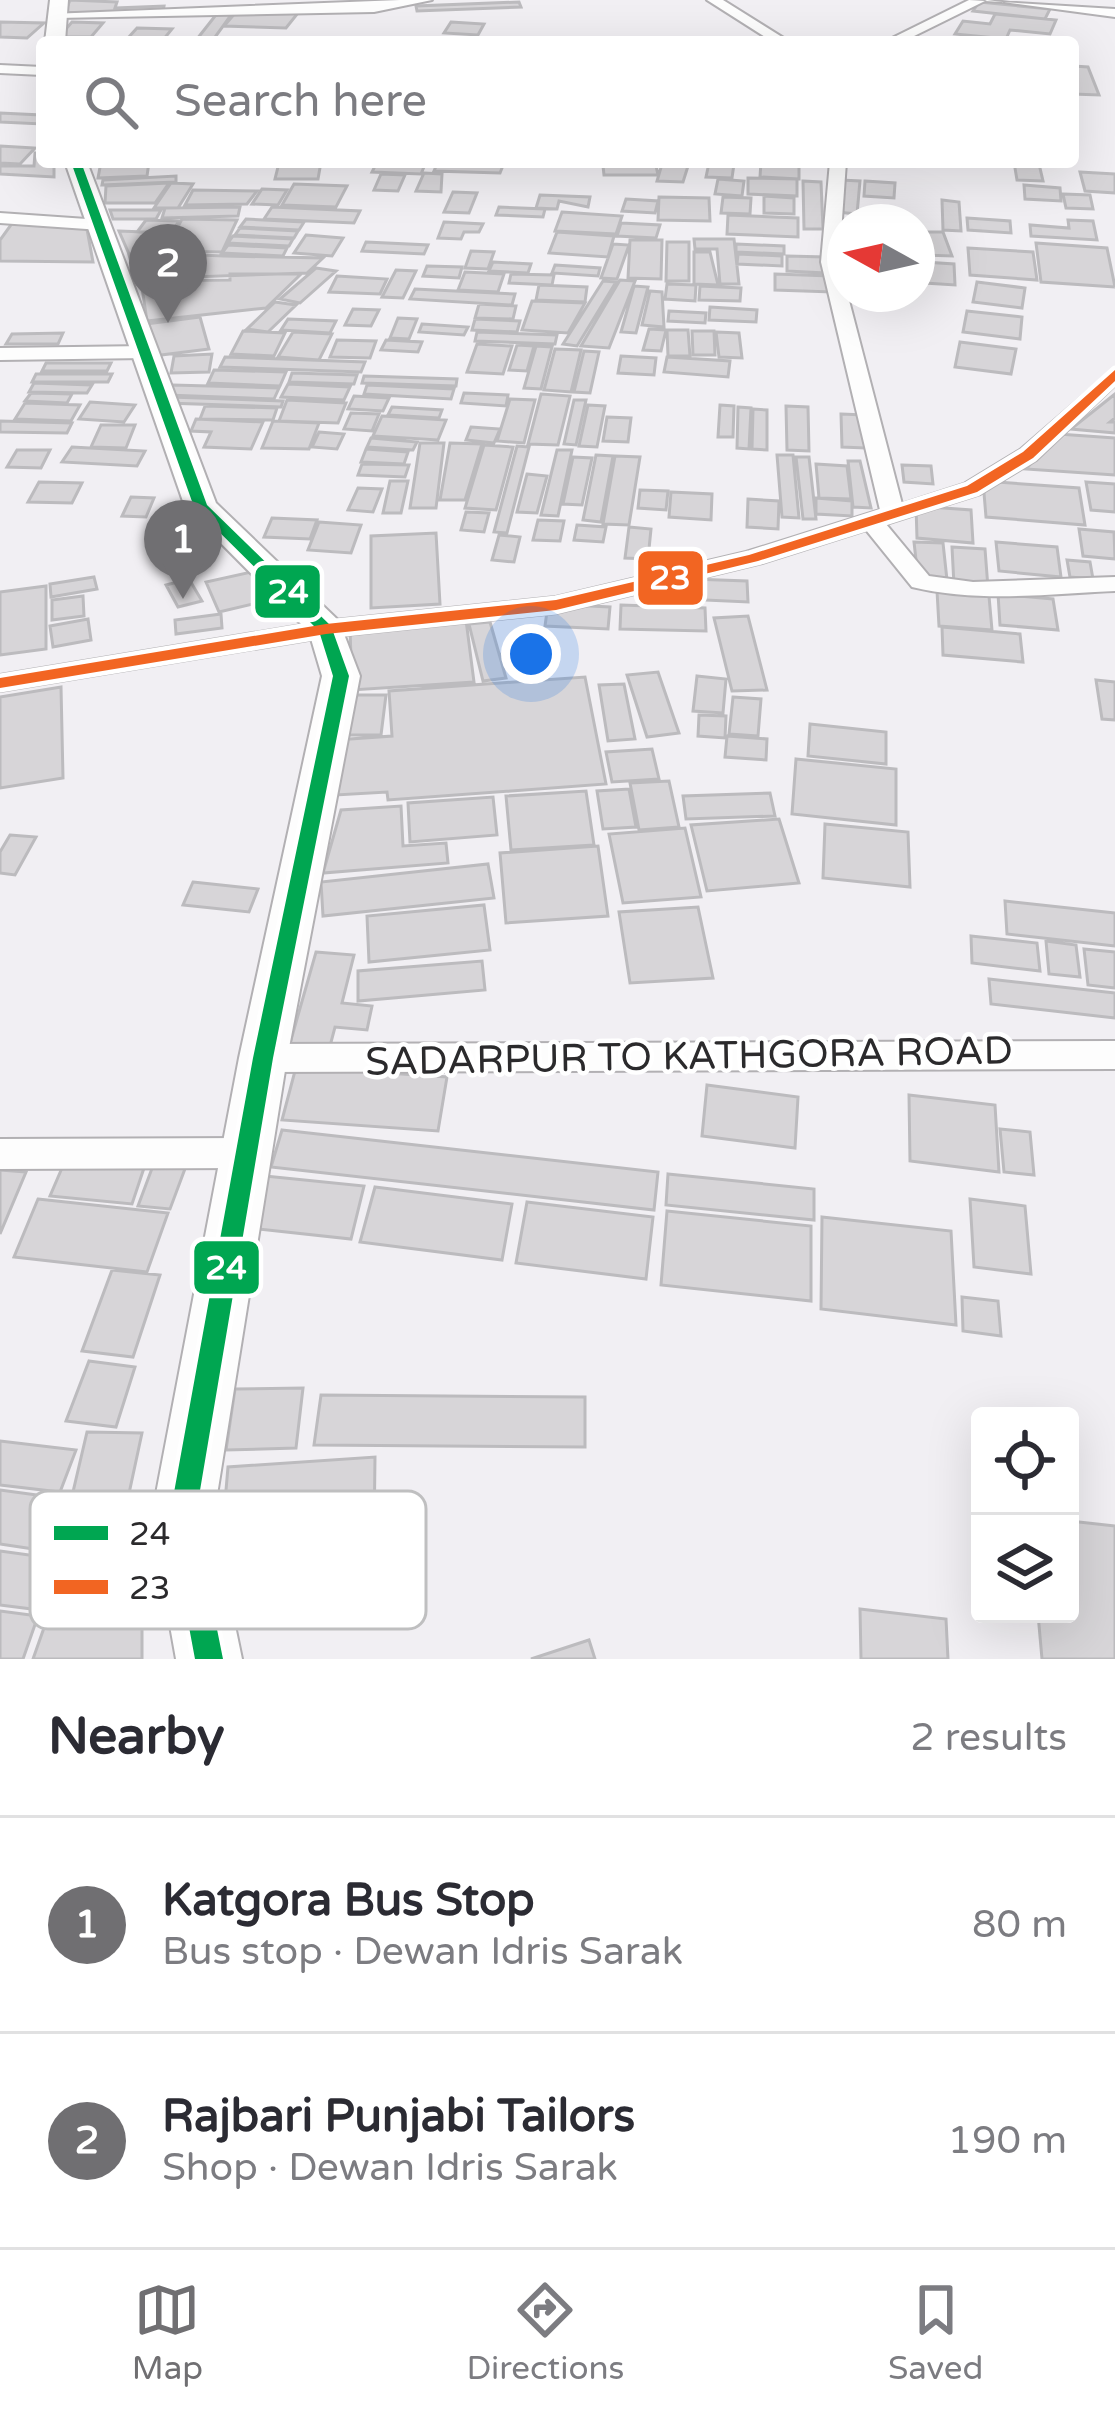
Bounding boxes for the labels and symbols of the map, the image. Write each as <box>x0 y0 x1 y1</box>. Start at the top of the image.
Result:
north arrow <box>827 204 935 312</box>
pin: 2 <box>129 224 207 323</box>
pin: 1 <box>144 500 222 599</box>
line badge: 23 <box>636 549 705 607</box>
text: 23 <box>649 559 691 598</box>
line badge: 24 <box>253 563 322 620</box>
text: 24 <box>267 573 309 612</box>
your location <box>501 624 561 684</box>
street label: SADARPUR TO KATHGORA ROAD <box>365 1027 1013 1086</box>
line badge: 24 <box>192 1239 261 1296</box>
text: 24 <box>205 1249 247 1288</box>
legend <box>30 1491 426 1629</box>
text: 24 <box>129 1515 170 1554</box>
text: 23 <box>129 1569 170 1608</box>

